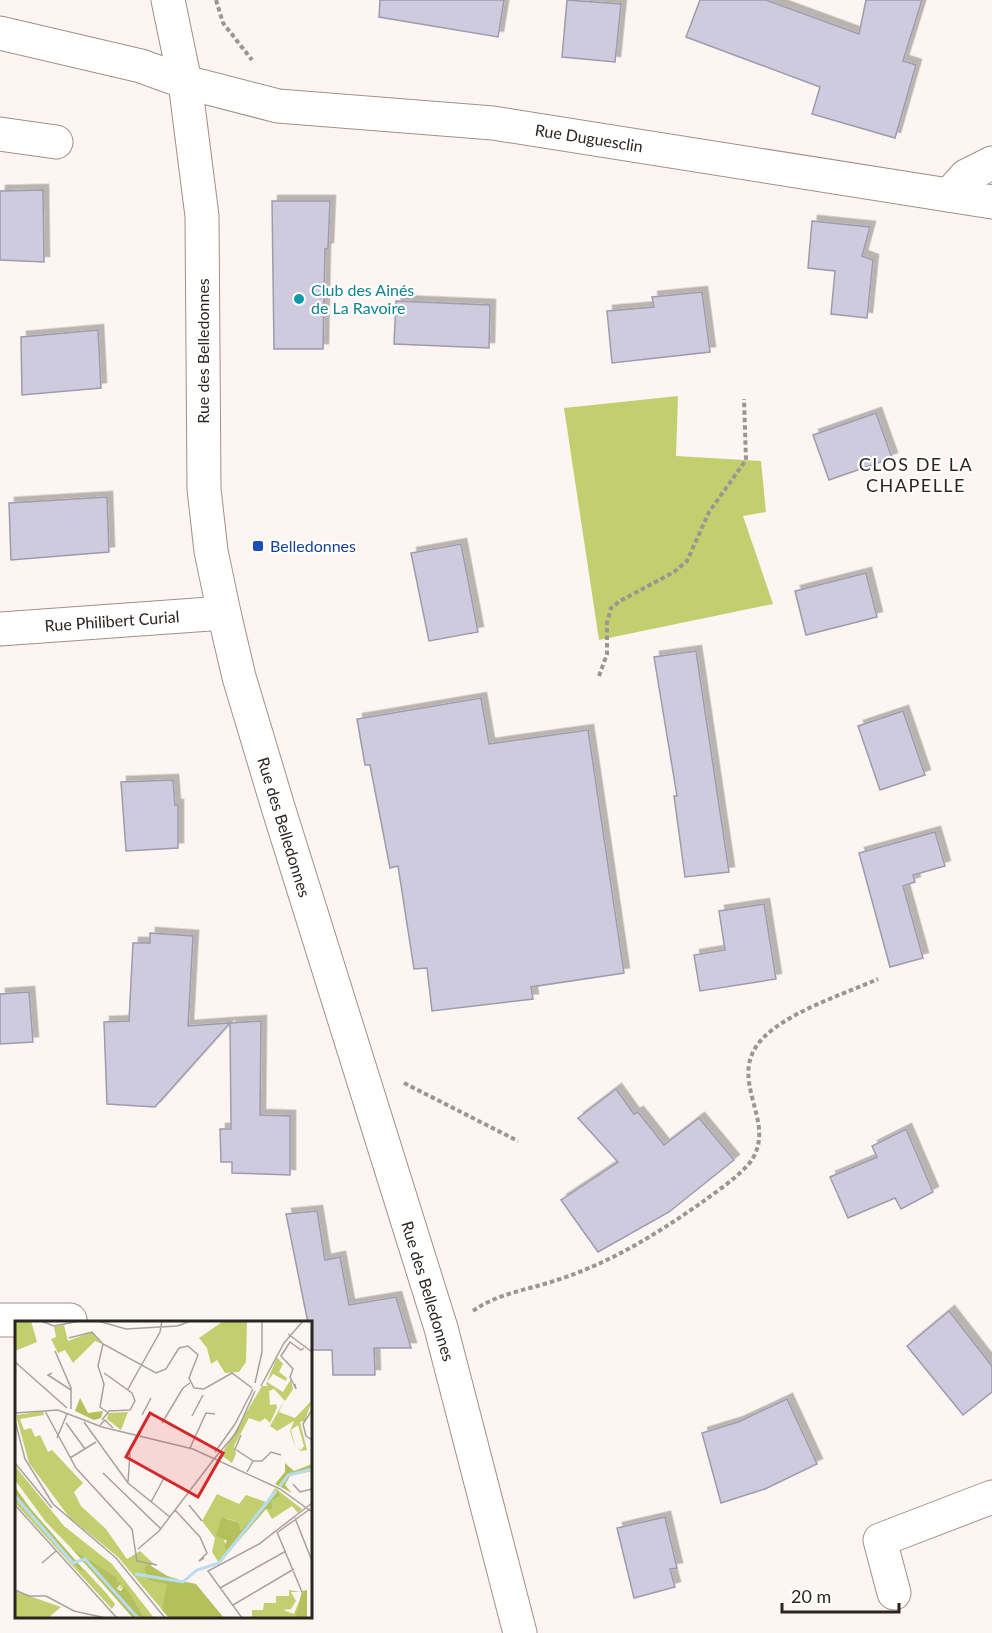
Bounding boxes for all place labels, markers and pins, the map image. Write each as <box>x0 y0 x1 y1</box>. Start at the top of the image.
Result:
place label: Club des Ainés de La Ravoire <box>311 280 414 317</box>
marker: Club des Ainés de La Ravoire <box>292 292 306 306</box>
place label: Belledonnes <box>270 536 356 555</box>
marker: Belledonnes <box>251 539 265 553</box>

